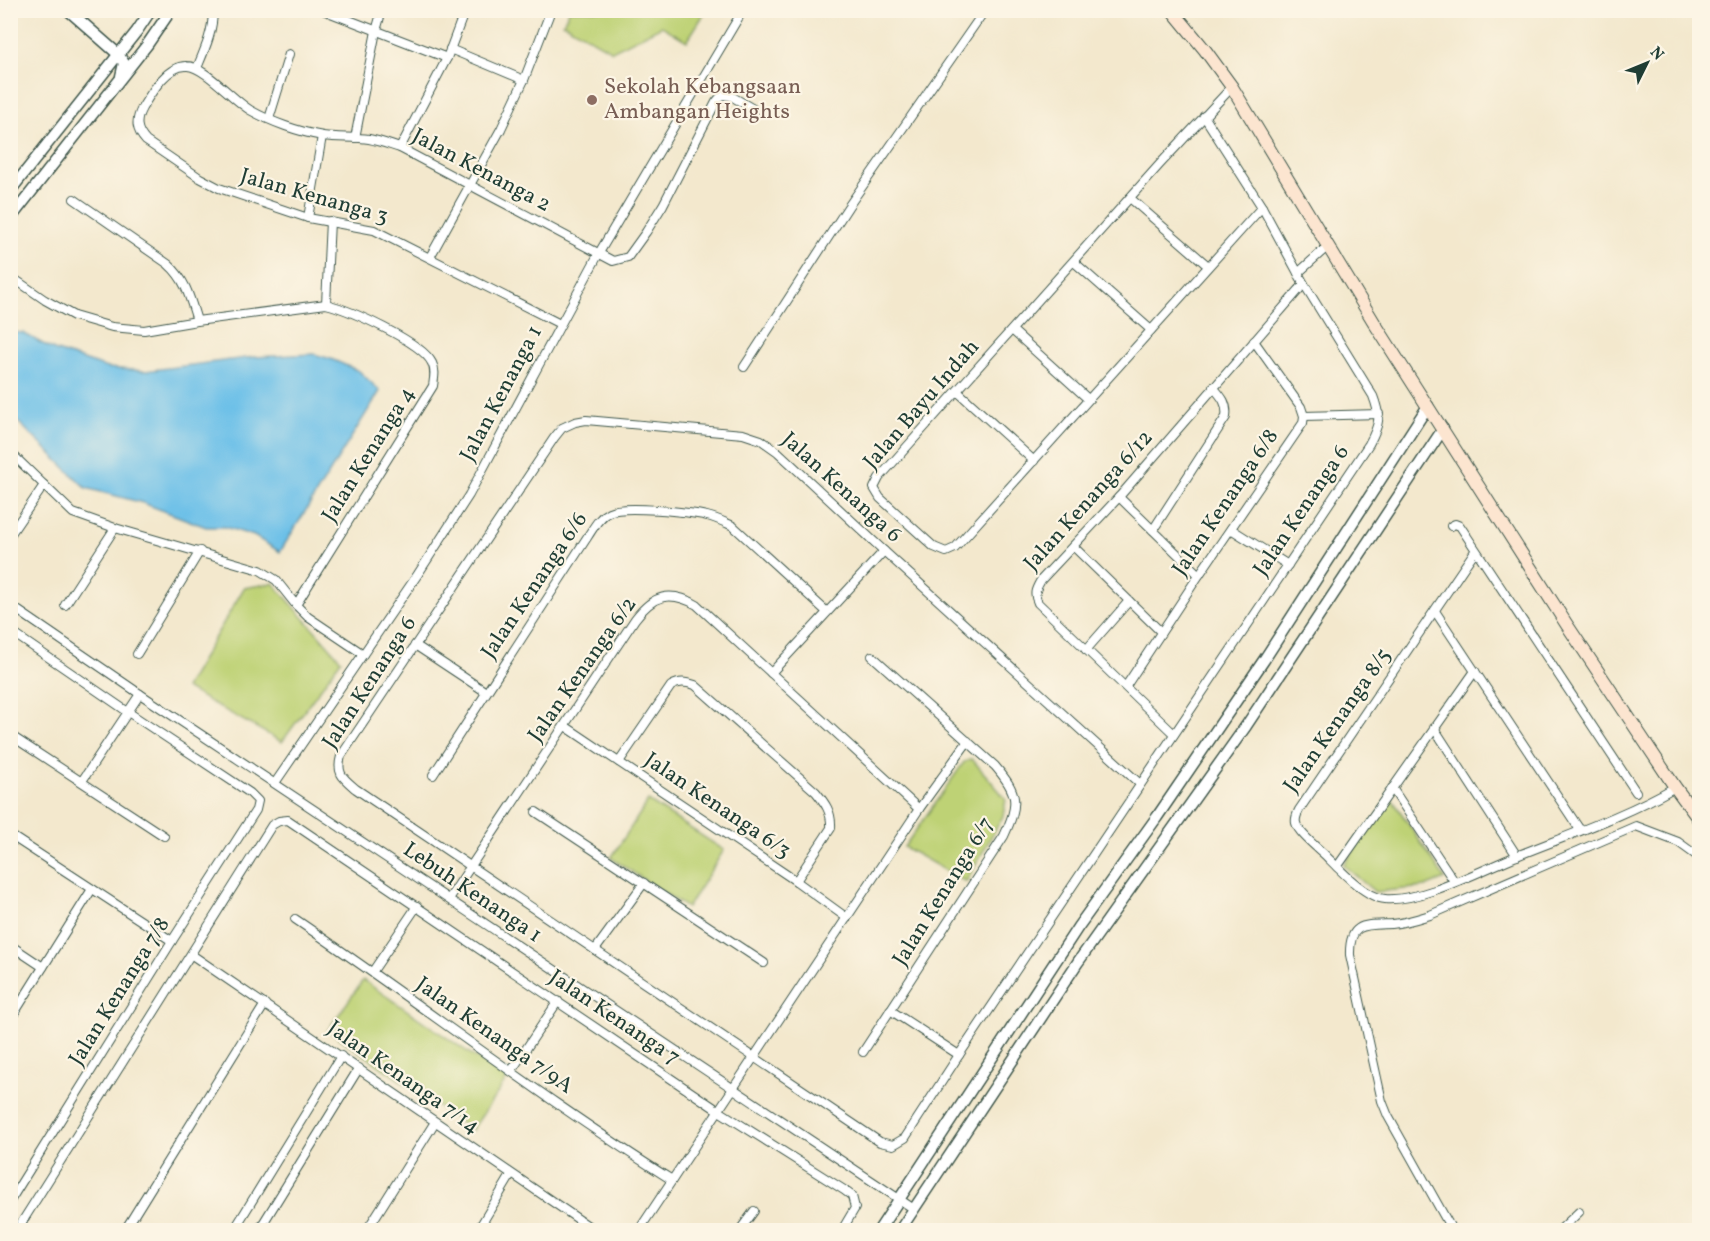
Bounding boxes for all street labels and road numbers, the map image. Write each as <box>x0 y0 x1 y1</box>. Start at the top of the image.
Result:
street label: Jalan Kenanga 2 <box>406 121 556 221</box>
street label: Jalan Kenanga 3 <box>236 161 392 233</box>
street label: Jalan Kenanga 1 <box>453 320 551 468</box>
street label: Jalan Bayu Indah <box>857 333 987 477</box>
street label: Jalan Kenanga 4 <box>315 381 423 529</box>
street label: Jalan Kenanga 6/8 <box>1165 423 1287 583</box>
street label: Jalan Kenanga 6/12 <box>1017 424 1161 578</box>
street label: Jalan Kenanga 6 <box>774 425 908 551</box>
street label: Jalan Kenanga 6 <box>1246 439 1358 583</box>
street label: Jalan Kenanga 6/6 <box>474 506 596 666</box>
street label: Jalan Kenanga 6/2 <box>521 591 645 749</box>
street label: Jalan Kenanga 6 <box>315 611 425 755</box>
street label: Jalan Kenanga 8/5 <box>1277 642 1399 800</box>
street label: Jalan Kenanga 6/3 <box>637 745 797 867</box>
street label: Jalan Kenanga 6/7 <box>886 811 1002 973</box>
street label: Lebuh Kenanga 1 <box>396 835 548 951</box>
street label: Jalan Kenanga 7/8 <box>62 912 178 1072</box>
street label: Jalan Kenanga 7 <box>542 963 686 1073</box>
street label: Jalan Kenanga 7/9A <box>409 970 579 1102</box>
street label: Jalan Kenanga 7/14 <box>320 1014 486 1142</box>

